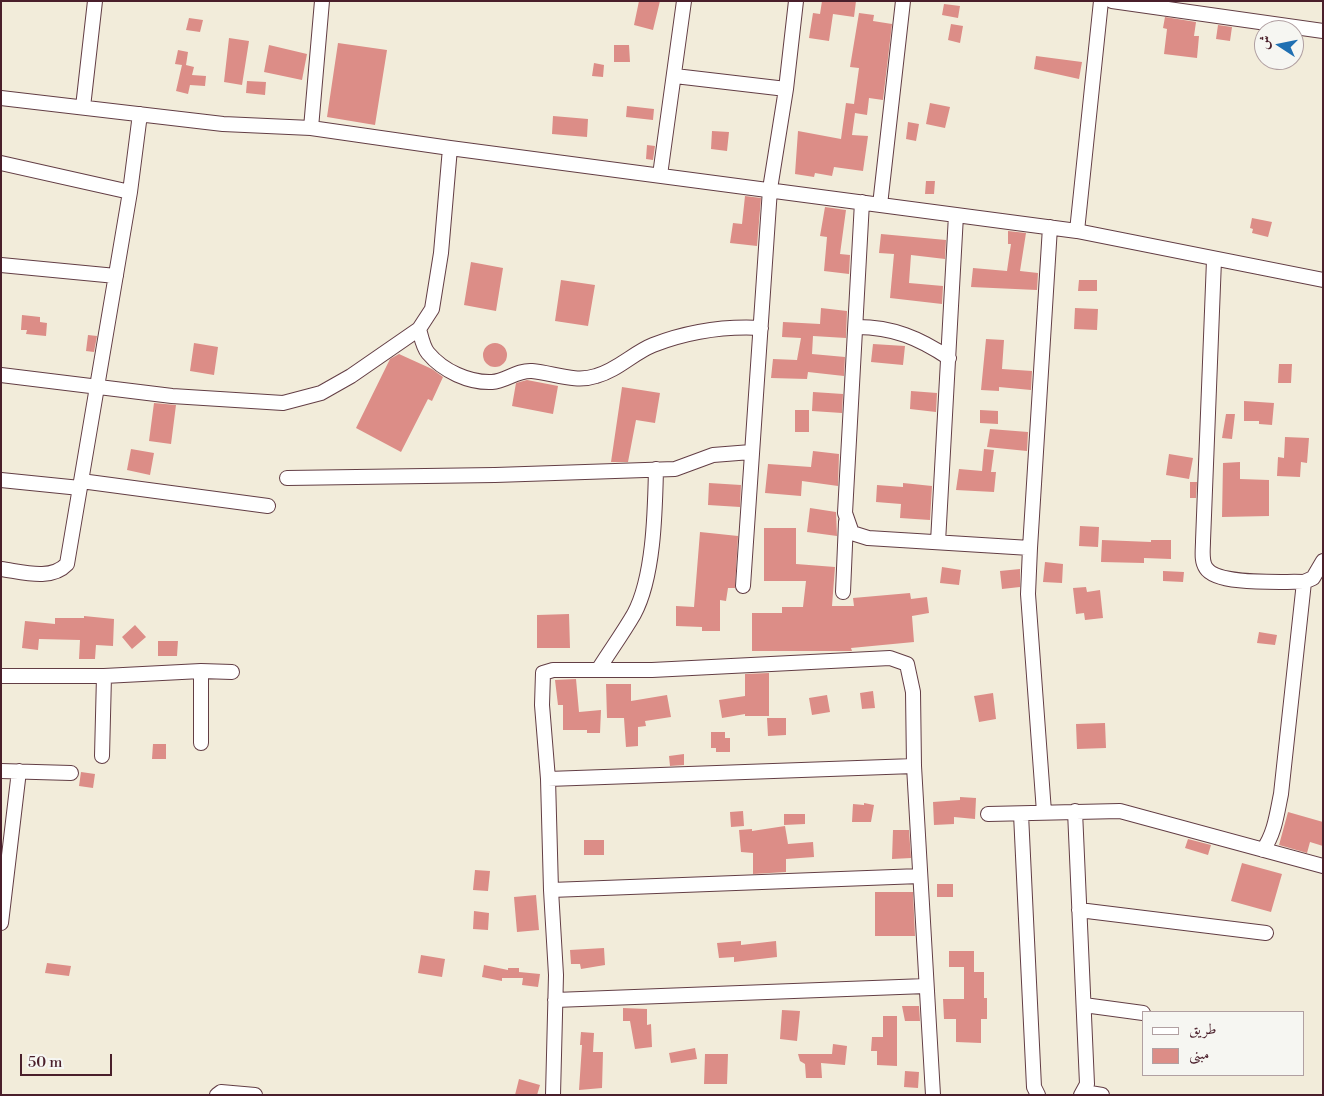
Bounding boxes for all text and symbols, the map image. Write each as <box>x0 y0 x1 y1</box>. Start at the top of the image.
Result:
north arrow <box>1254 20 1304 70</box>
text: ش <box>1255 34 1275 51</box>
legend <box>1142 1011 1304 1076</box>
text: طريق <box>1189 1020 1216 1039</box>
scale bar <box>22 1044 115 1076</box>
text: مبنى <box>1189 1045 1209 1064</box>
text: 50 m <box>28 1053 62 1072</box>

